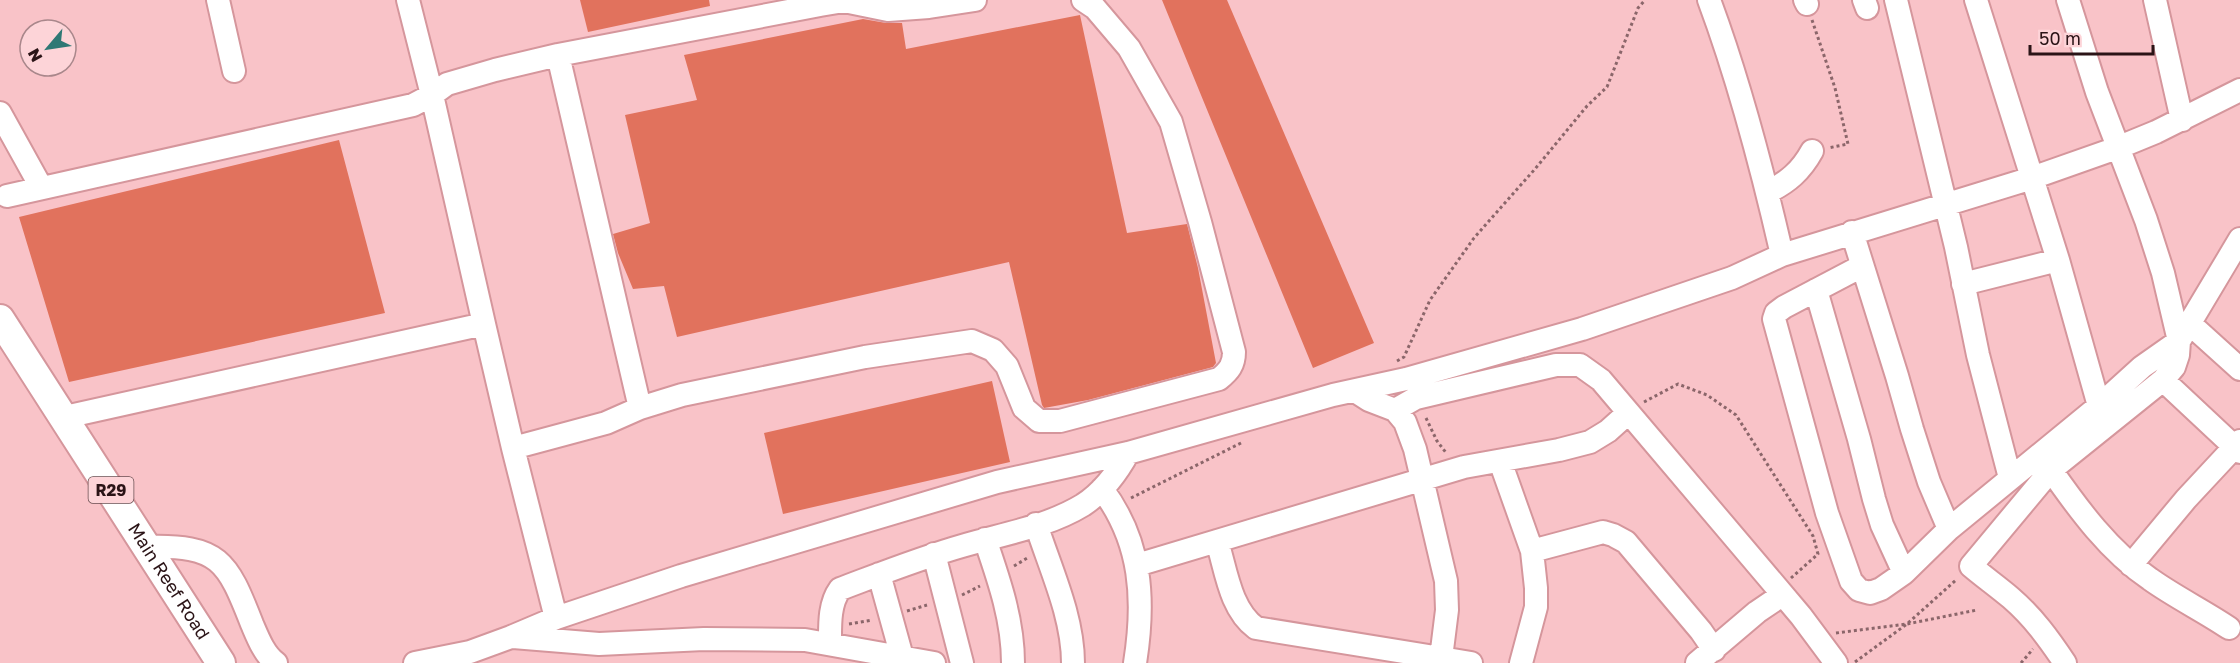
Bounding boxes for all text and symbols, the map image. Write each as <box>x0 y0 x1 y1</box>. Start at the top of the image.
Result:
north arrow <box>18 18 78 78</box>
scale bar <box>2030 18 2153 56</box>
text: 50 m <box>2039 27 2081 49</box>
text: N <box>23 45 47 65</box>
road number: R29 <box>88 477 134 503</box>
street label: Main Reef Road <box>124 519 215 643</box>

